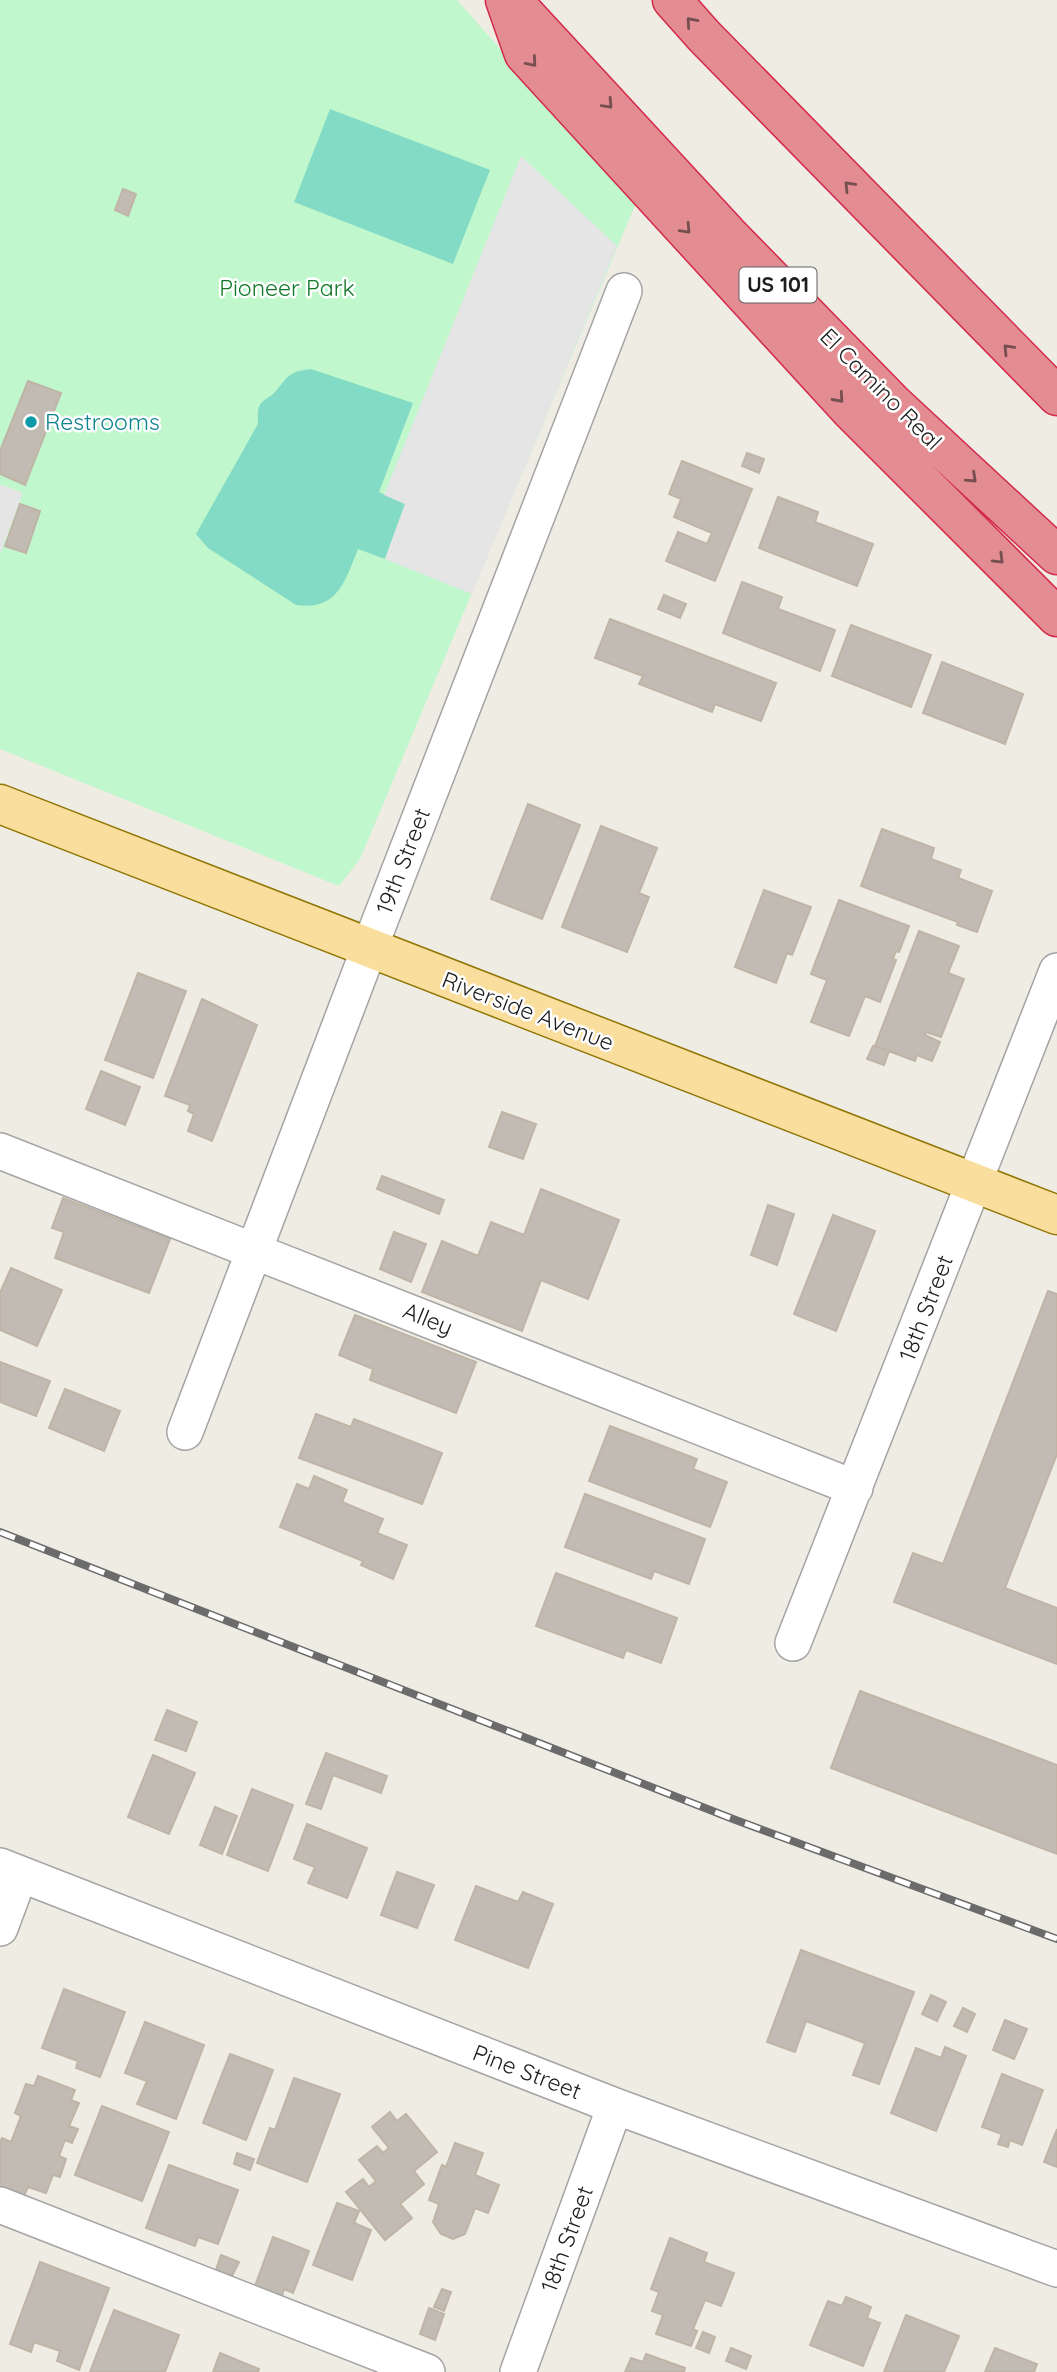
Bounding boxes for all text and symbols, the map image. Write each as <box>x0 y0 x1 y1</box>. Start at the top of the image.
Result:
one-way arrow <box>687 17 699 30</box>
one-way arrow <box>524 54 536 67</box>
one-way arrow <box>600 96 612 109</box>
one-way arrow <box>845 181 858 194</box>
one-way arrow <box>678 221 690 234</box>
road number: US 101 <box>740 268 816 302</box>
park label: Pioneer Park <box>219 273 355 302</box>
street label: El Camino Real <box>814 322 948 456</box>
one-way arrow <box>1004 344 1017 357</box>
one-way arrow <box>831 390 843 403</box>
place label: Restrooms <box>45 407 160 436</box>
marker: Restrooms <box>23 414 39 430</box>
one-way arrow <box>964 469 977 482</box>
one-way arrow <box>991 551 1004 564</box>
street label: 19th Street <box>369 803 436 918</box>
street label: Riverside Avenue <box>438 964 618 1057</box>
street label: 18th Street <box>892 1251 959 1365</box>
street label: Alley <box>399 1296 457 1342</box>
street label: Pine Street <box>469 2038 586 2106</box>
street label: 18th Street <box>534 2182 599 2296</box>

